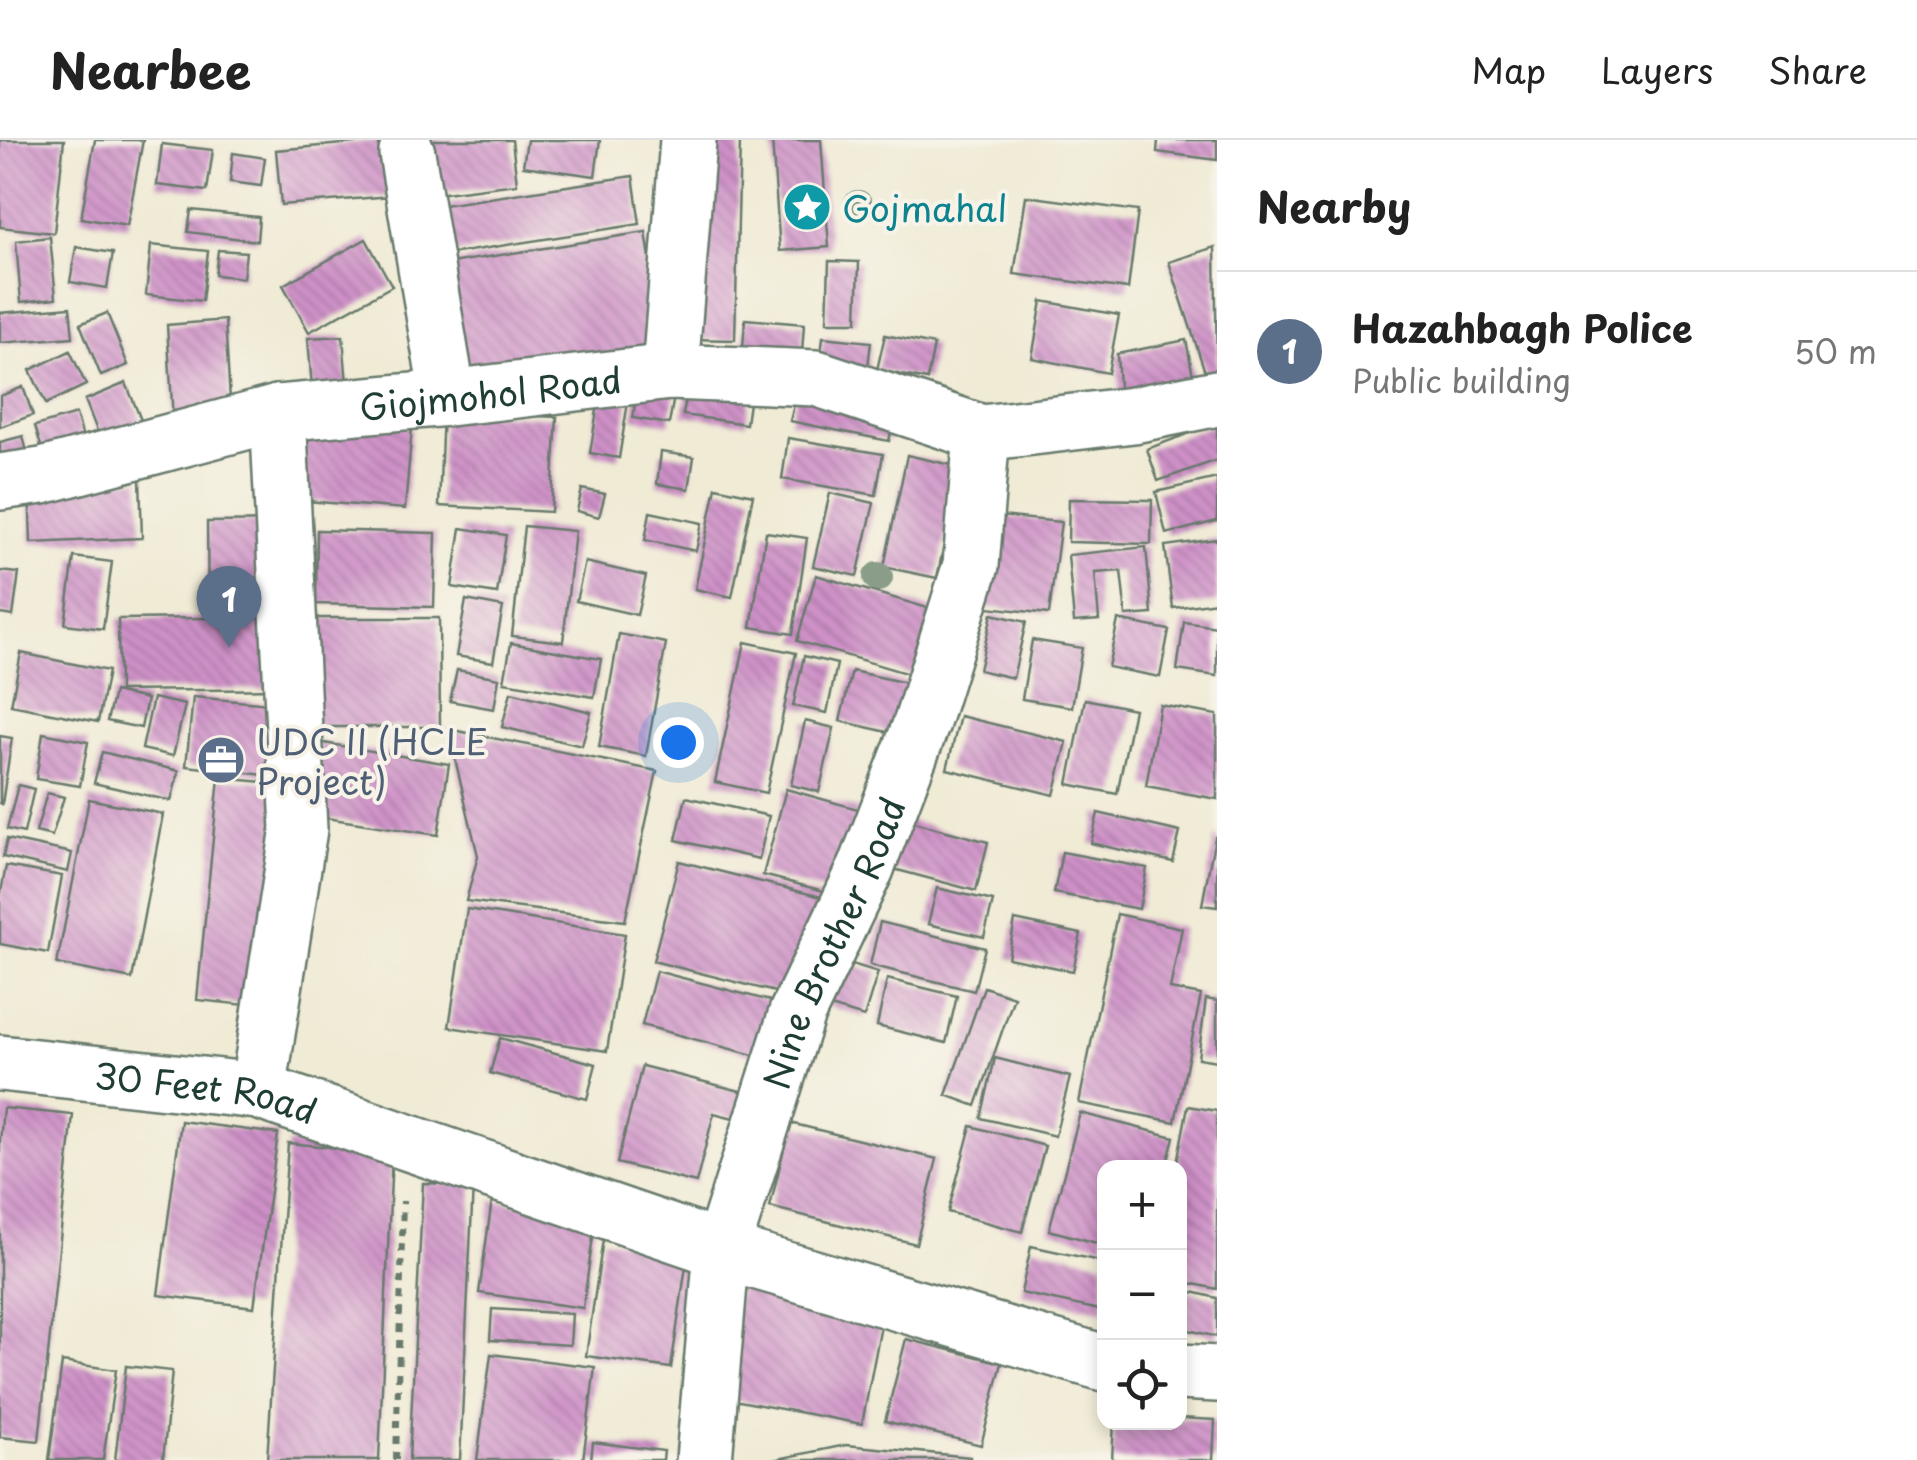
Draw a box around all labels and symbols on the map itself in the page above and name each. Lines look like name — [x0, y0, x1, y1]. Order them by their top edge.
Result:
place icon: Gojmahal — [781, 181, 833, 233]
place label: Gojmahal — [842, 181, 1007, 234]
street label: Giojmohol Road — [357, 351, 624, 432]
pin: 1 — [196, 566, 262, 648]
place label: UDC II (HCLE Project) — [256, 714, 488, 807]
your location — [653, 717, 704, 768]
office icon: UDC II (HCLE Project) — [195, 734, 247, 786]
street label: Nine Brother Road — [748, 789, 917, 1095]
street label: 30 Feet Road — [92, 1047, 324, 1136]

